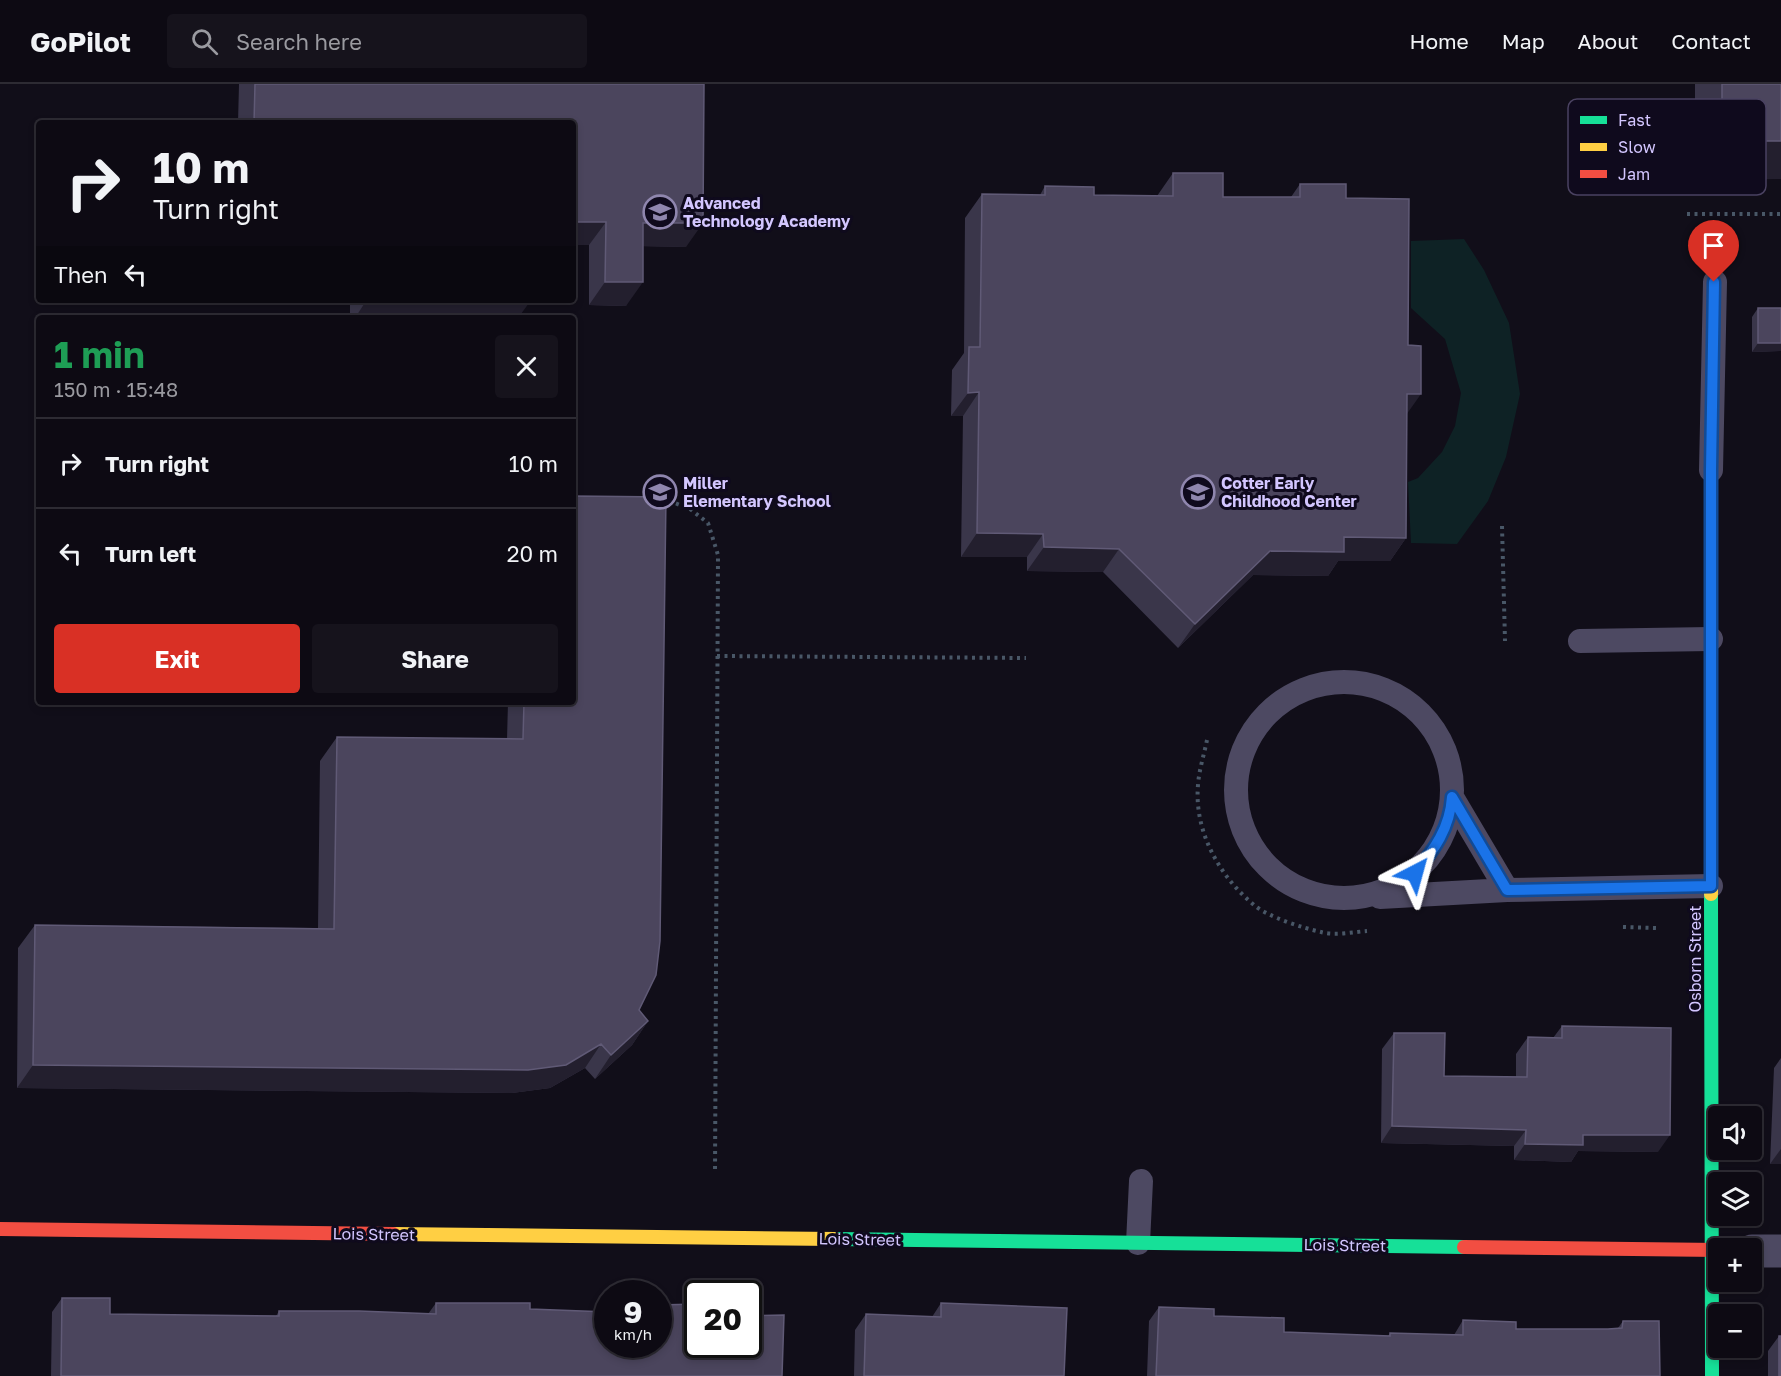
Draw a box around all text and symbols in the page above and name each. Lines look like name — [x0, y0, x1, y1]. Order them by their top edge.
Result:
search box — [167, 14, 587, 68]
text: GoPilot — [30, 25, 131, 58]
icon: search — [188, 25, 221, 58]
text: Search here — [236, 28, 362, 55]
text: Home — [1409, 28, 1469, 54]
text: Map — [1502, 28, 1545, 54]
text: About — [1578, 28, 1638, 54]
text: Contact — [1671, 28, 1751, 54]
legend — [1568, 99, 1766, 195]
text: Fast — [1618, 110, 1651, 130]
text: Slow — [1618, 137, 1656, 157]
text: 10 m — [153, 142, 249, 192]
icon: right — [54, 144, 132, 222]
text: Jam — [1618, 164, 1650, 184]
text: Turn right — [153, 193, 279, 225]
place label: Advanced Technology Academy — [683, 193, 851, 231]
school or university icon: Advanced Technology Academy — [642, 194, 678, 230]
pin — [1688, 220, 1739, 282]
icon: arrive — [1697, 229, 1730, 262]
icon: left — [119, 258, 152, 291]
text: Then — [54, 261, 107, 288]
text: 1 min — [54, 333, 145, 376]
button: close — [495, 335, 558, 398]
text: 150 m · 15:48 — [54, 377, 178, 401]
icon: right — [54, 447, 87, 480]
text: Turn right — [105, 450, 209, 477]
text: 10 m — [509, 450, 558, 477]
place label: Miller Elementary School — [683, 473, 832, 511]
place label: Cotter Early Childhood Center — [1221, 473, 1357, 511]
school or university icon: Miller Elementary School — [642, 474, 678, 510]
school or university icon: Cotter Early Childhood Center — [1180, 474, 1216, 510]
icon: left — [54, 537, 87, 570]
text: Turn left — [105, 540, 196, 567]
text: 20 m — [507, 540, 558, 567]
button: Exit — [54, 624, 300, 693]
button: Share — [312, 624, 558, 693]
position arrow — [1383, 841, 1447, 905]
street label: Osborn Street — [1685, 905, 1705, 1013]
map controls — [1708, 1106, 1762, 1358]
button: sound — [1708, 1106, 1762, 1160]
button: layers — [1708, 1172, 1762, 1226]
street label: Lois Street — [332, 1223, 416, 1245]
street label: Lois Street — [818, 1228, 902, 1250]
street label: Lois Street — [1303, 1234, 1387, 1256]
button: + — [1708, 1238, 1762, 1292]
speed limit sign: 20 — [684, 1280, 762, 1358]
text: 9 — [623, 1294, 643, 1330]
button: − — [1708, 1304, 1762, 1358]
text: km/h — [614, 1325, 652, 1343]

